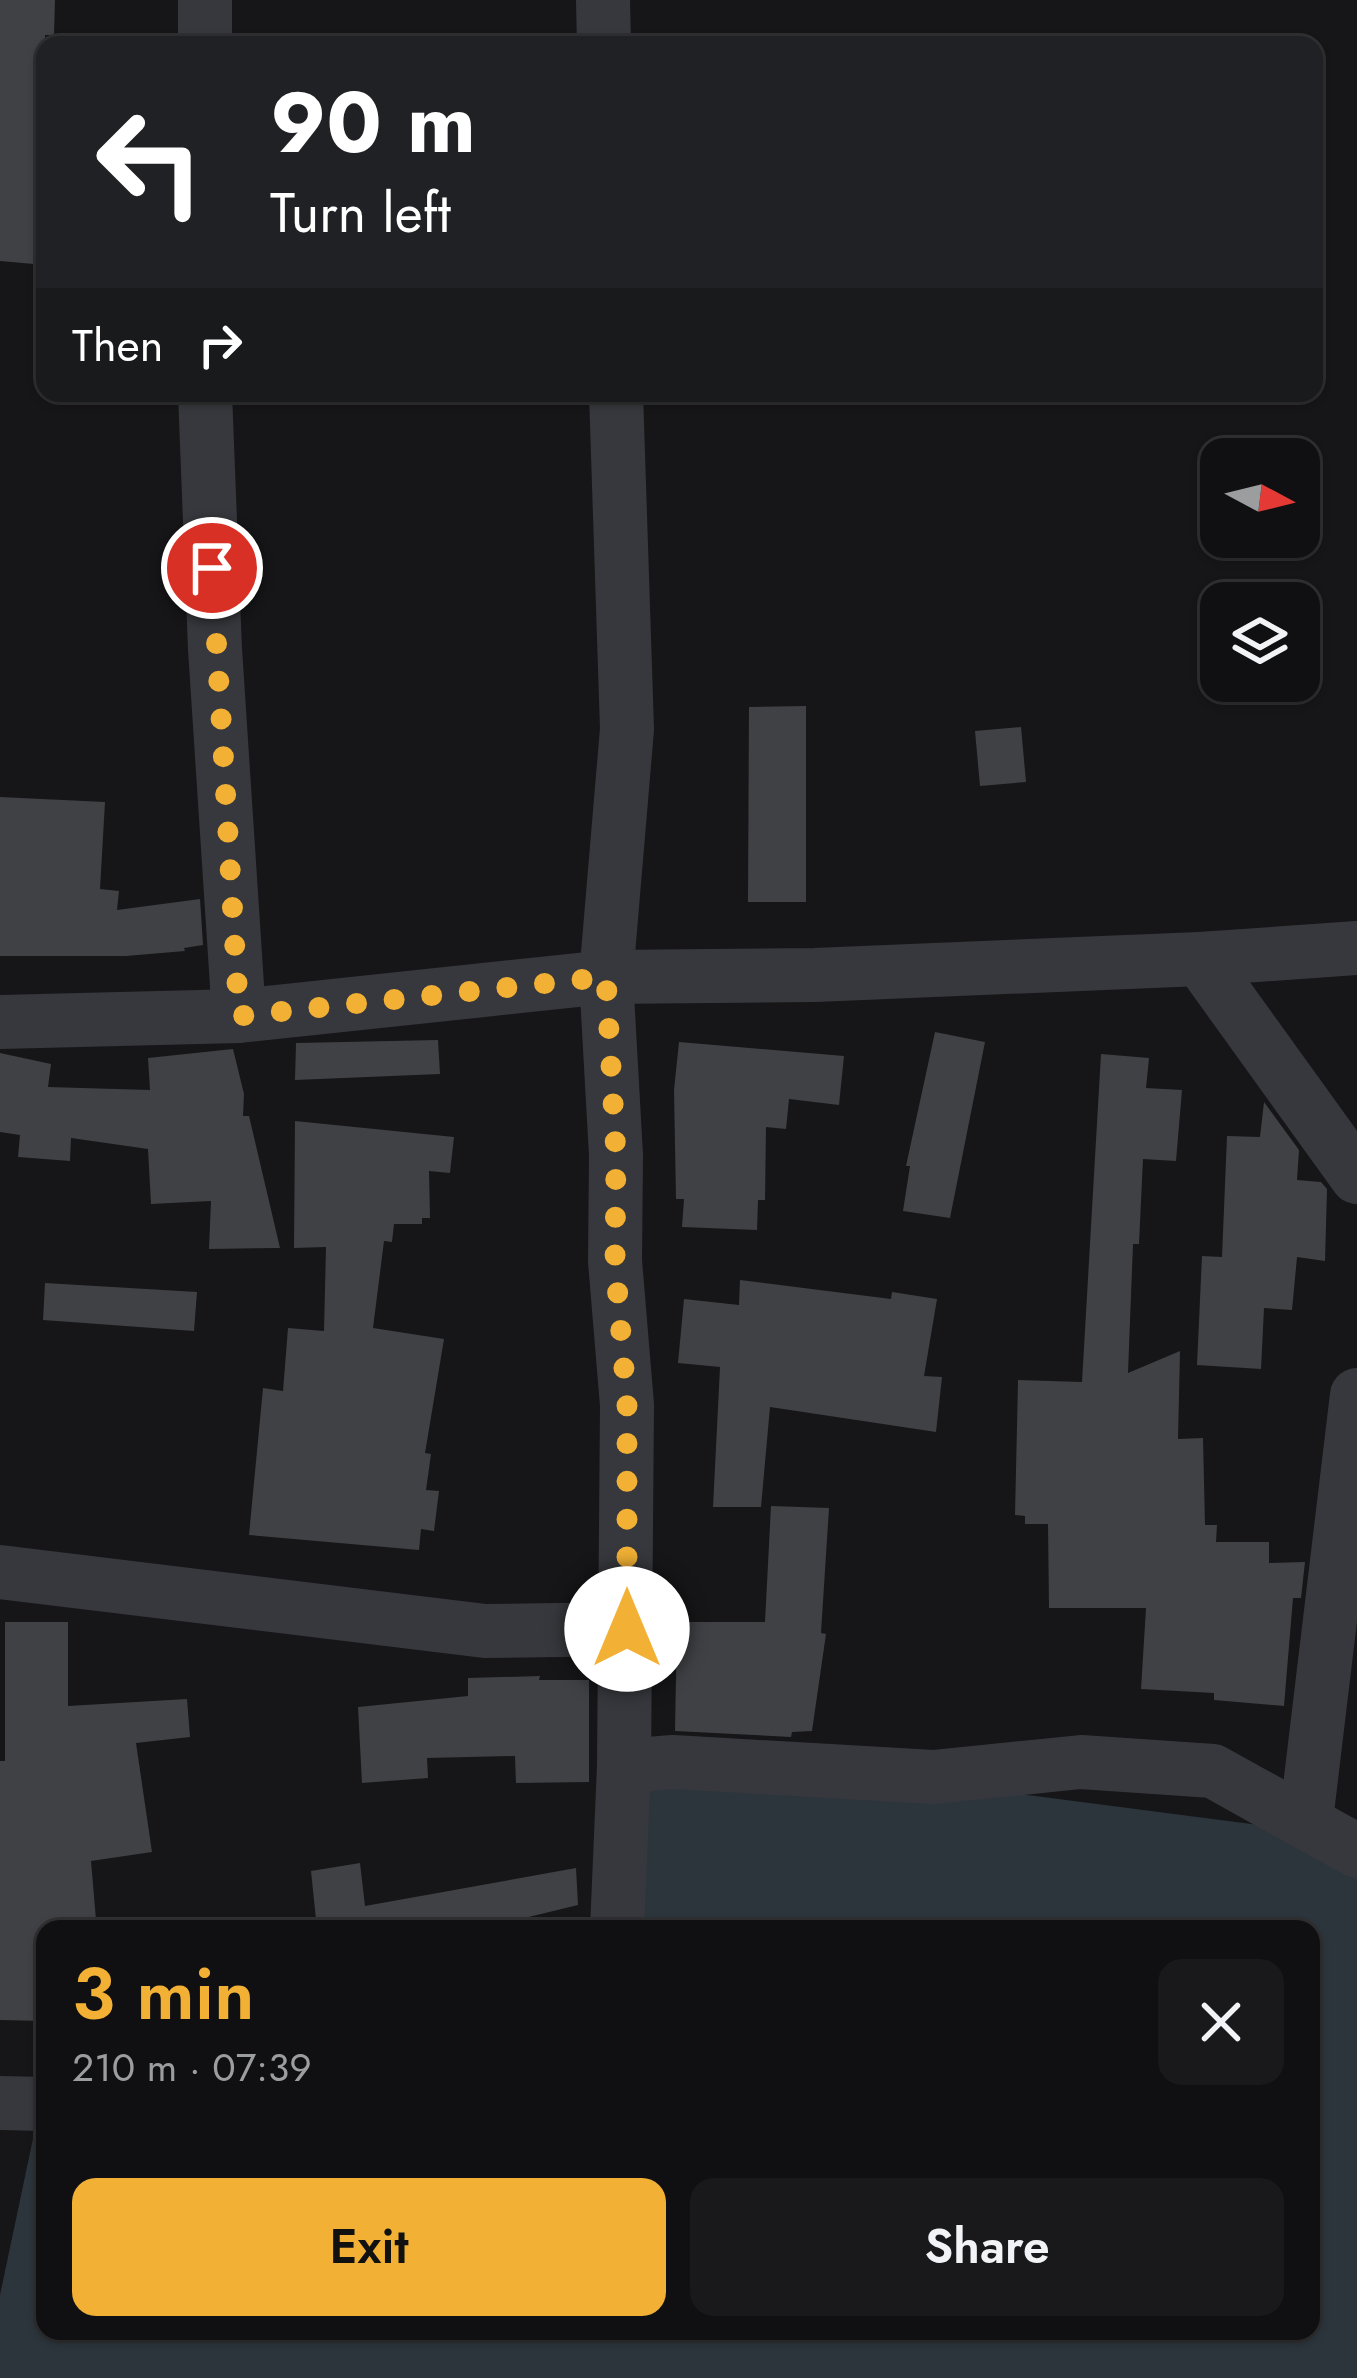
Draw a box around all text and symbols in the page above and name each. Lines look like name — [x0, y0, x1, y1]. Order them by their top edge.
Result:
text: 90 m — [270, 62, 476, 184]
icon: left — [72, 84, 228, 240]
text: Turn left — [270, 174, 451, 252]
icon: right — [187, 312, 253, 378]
text: Then — [72, 313, 163, 378]
north arrow — [1200, 438, 1320, 558]
map controls — [1200, 438, 1320, 702]
pin — [161, 517, 263, 619]
icon: arrive — [179, 535, 245, 601]
button: layers — [1200, 582, 1320, 702]
position arrow — [564, 1566, 690, 1692]
text: 3 min — [72, 1942, 255, 2046]
button: close — [1158, 1959, 1284, 2085]
text: 210 m · 07:39 — [72, 2039, 312, 2096]
button: Exit — [72, 2178, 666, 2316]
button: Share — [690, 2178, 1284, 2316]

